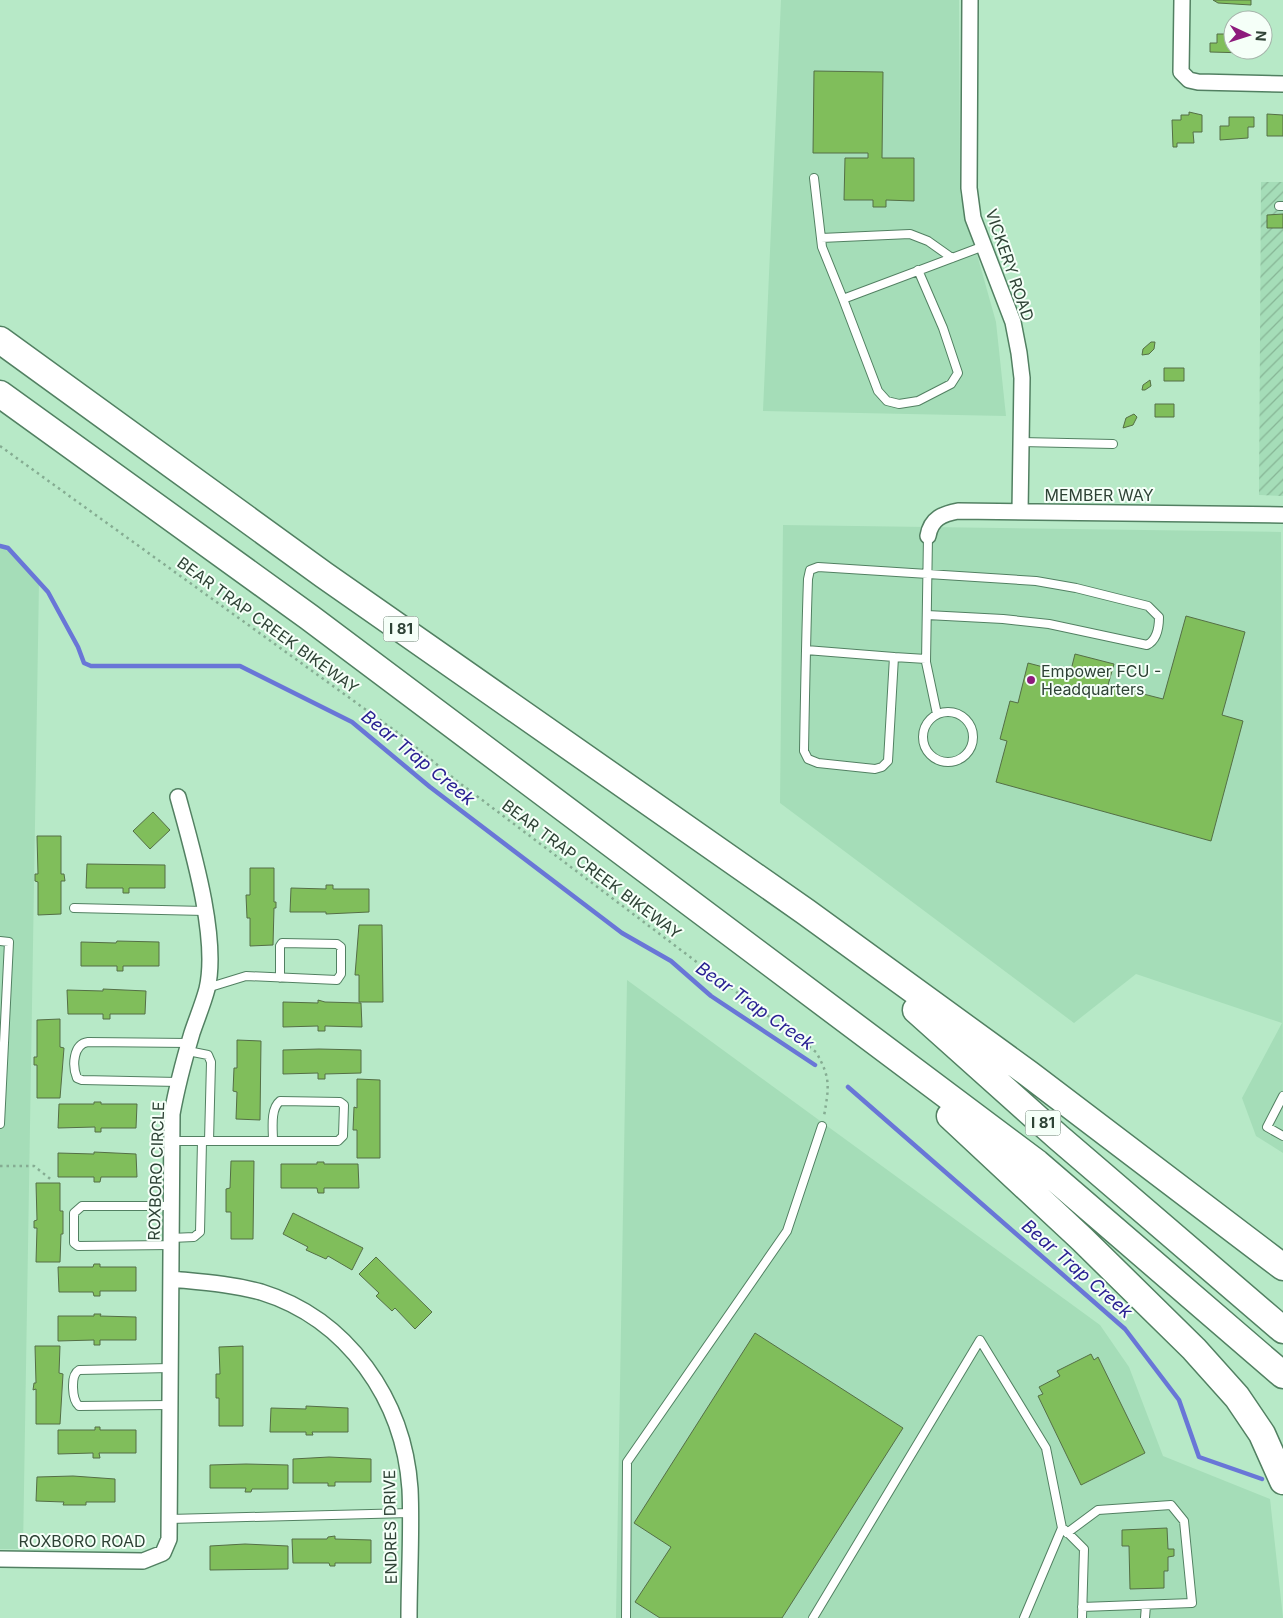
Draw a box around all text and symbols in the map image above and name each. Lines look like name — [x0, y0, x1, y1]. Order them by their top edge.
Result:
north arrow — [1223, 10, 1273, 60]
text: N — [1253, 30, 1270, 42]
street label: VICKERY ROAD — [981, 206, 1039, 324]
street label: MEMBER WAY — [1045, 485, 1154, 505]
street label: BEAR TRAP CREEK BIKEWAY — [173, 552, 363, 698]
road number: I 81 — [384, 616, 418, 642]
place label: Empower FCU - Headquarters — [1041, 661, 1161, 699]
marker: Empower FCU - Headquarters — [1025, 674, 1037, 686]
water label: Bear Trap Creek — [357, 706, 480, 810]
street label: BEAR TRAP CREEK BIKEWAY — [498, 795, 686, 943]
water label: Bear Trap Creek — [692, 957, 819, 1055]
street label: ROXBORO CIRCLE — [144, 1101, 168, 1241]
road number: I 81 — [1026, 1110, 1060, 1136]
water label: Bear Trap Creek — [1018, 1215, 1138, 1323]
street label: ENDRES DRIVE — [379, 1469, 401, 1585]
street label: ROXBORO ROAD — [18, 1531, 146, 1551]

